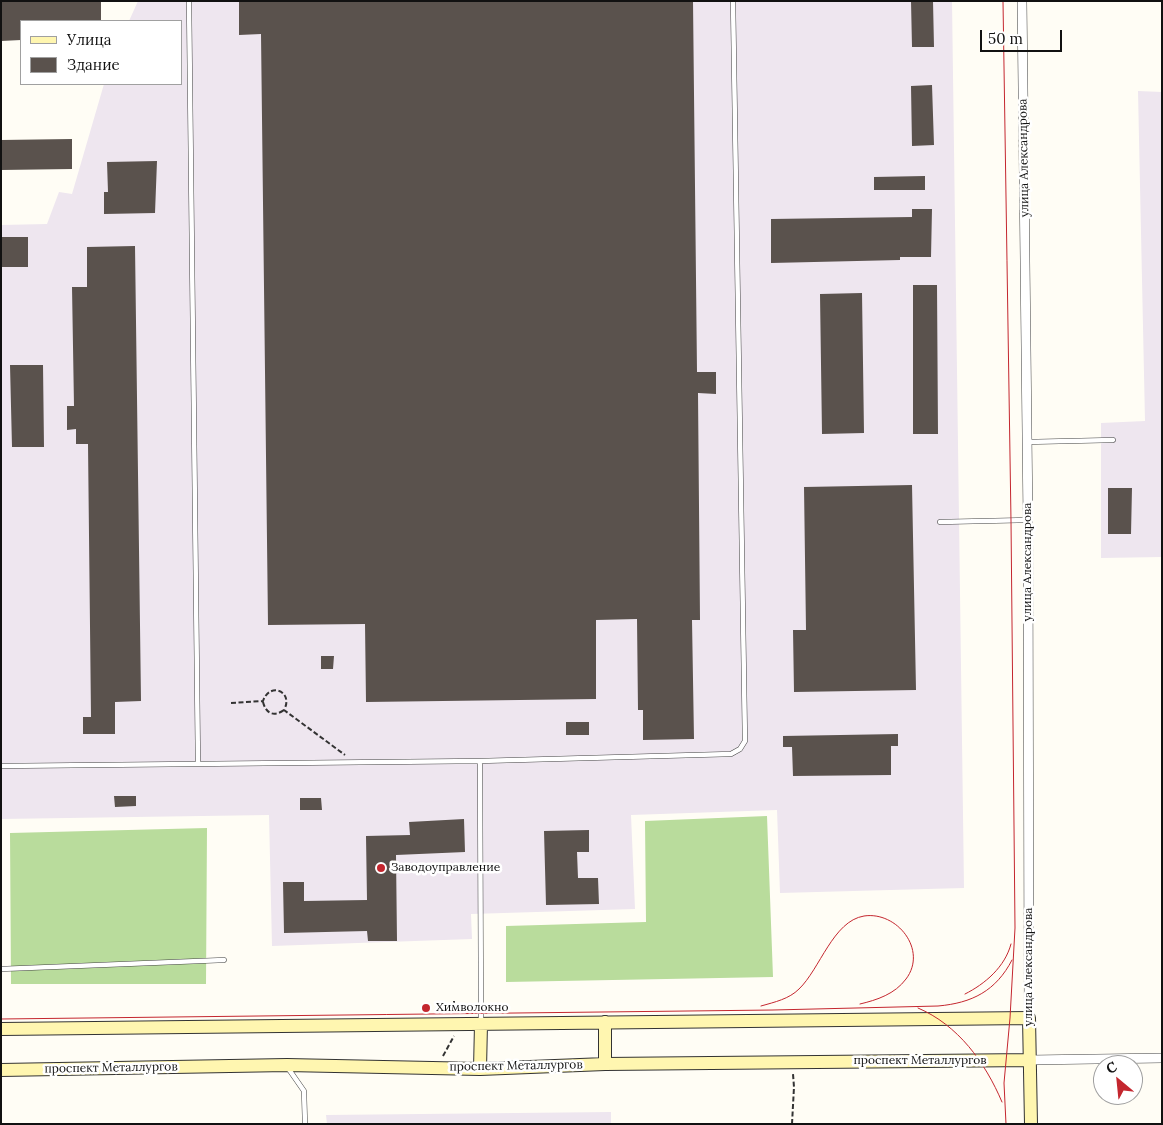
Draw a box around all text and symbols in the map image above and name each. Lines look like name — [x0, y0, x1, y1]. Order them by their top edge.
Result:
legend — [20, 20, 182, 85]
scale bar — [983, 20, 1066, 52]
text: 50 m — [988, 29, 1023, 48]
text: Улица — [67, 30, 111, 49]
text: Здание — [67, 55, 120, 74]
street label: улица Александрова — [1016, 98, 1032, 218]
street label: улица Александрова — [1021, 503, 1035, 621]
place label: Заводоуправление — [391, 861, 500, 875]
marker: Заводоуправление — [375, 862, 387, 874]
street label: улица Александрова — [1022, 908, 1036, 1026]
place label: Химволокно — [436, 1001, 508, 1015]
marker: Химволокно — [420, 1002, 432, 1014]
street label: проспект Металлургов — [853, 1054, 987, 1068]
north arrow — [1093, 1055, 1143, 1105]
text: С — [1103, 1057, 1120, 1078]
street label: проспект Металлургов — [449, 1058, 583, 1074]
street label: проспект Металлургов — [44, 1060, 178, 1076]

